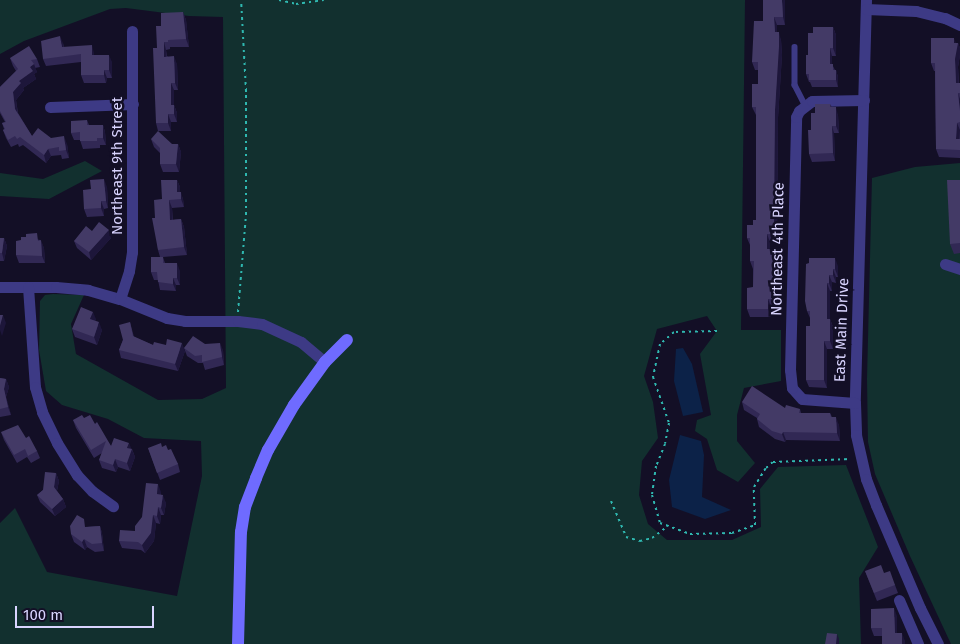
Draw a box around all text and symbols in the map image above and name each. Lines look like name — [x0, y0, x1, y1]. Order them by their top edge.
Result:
street label: Northeast 9th Street — [109, 97, 127, 235]
street label: Northeast 4th Place — [768, 182, 788, 316]
street label: East Main Drive — [831, 278, 853, 382]
scale bar — [18, 596, 156, 628]
text: 100 m — [23, 606, 63, 624]

